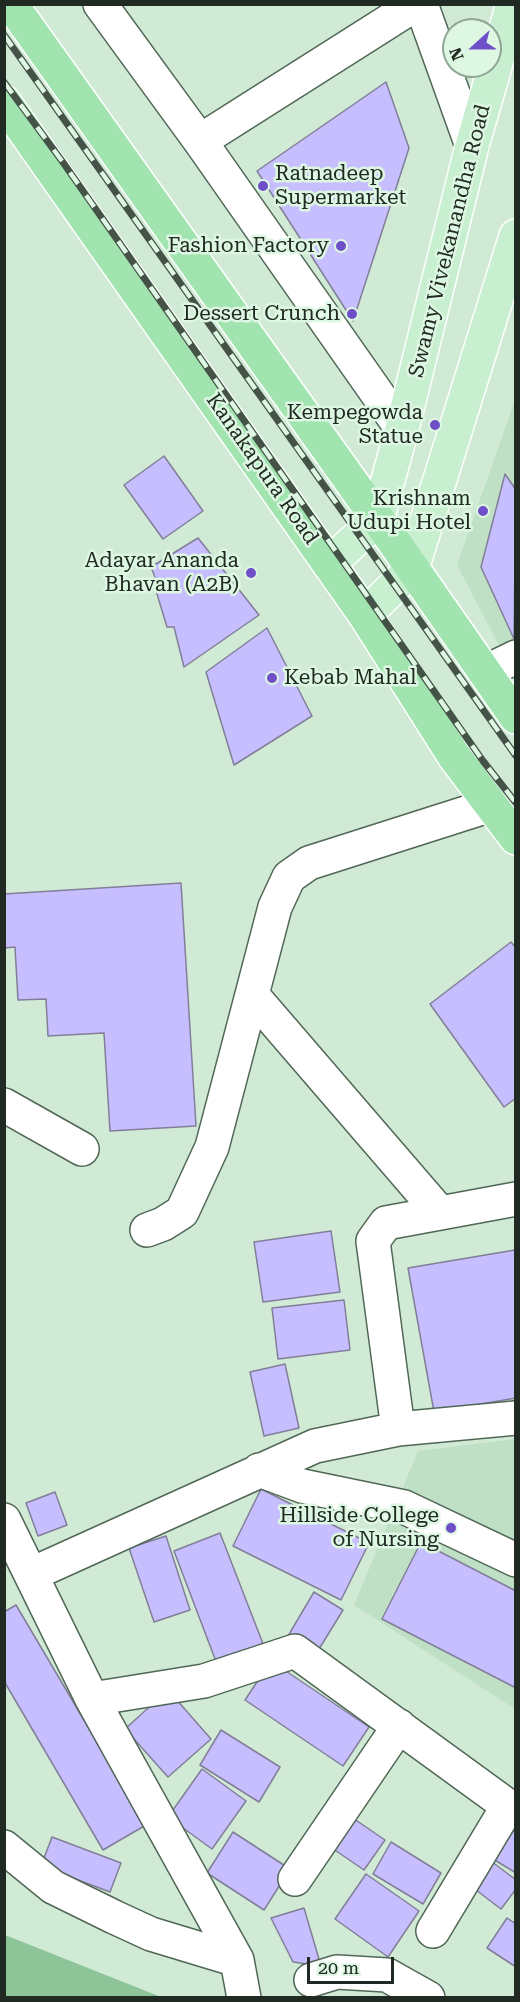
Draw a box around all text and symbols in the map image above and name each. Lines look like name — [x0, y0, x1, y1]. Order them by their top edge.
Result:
north arrow — [442, 18, 502, 78]
text: N — [446, 45, 468, 63]
street label: Swamy Vivekanandha Road — [404, 102, 496, 380]
place label: Ratnadeep Supermarket — [275, 161, 406, 211]
marker: Ratnadeep Supermarket — [256, 179, 270, 193]
place label: Fashion Factory — [168, 233, 329, 259]
marker: Fashion Factory — [334, 239, 348, 253]
place label: Dessert Crunch — [183, 301, 340, 327]
marker: Dessert Crunch — [345, 307, 359, 321]
street label: Kanakapura Road — [200, 389, 324, 549]
place label: Kempegowda Statue — [287, 400, 423, 450]
marker: Kempegowda Statue — [428, 418, 442, 432]
place label: Krishnam Udupi Hotel — [347, 486, 471, 536]
marker: Krishnam Udupi Hotel — [476, 504, 490, 518]
place label: Adayar Ananda Bhavan (A2B) — [85, 548, 239, 598]
marker: Adayar Ananda Bhavan (A2B) — [244, 566, 258, 580]
place label: Kebab Mahal — [284, 665, 416, 691]
marker: Kebab Mahal — [265, 671, 279, 685]
place label: Hillside College of Nursing — [279, 1503, 439, 1553]
marker: Hillside College of Nursing — [444, 1521, 458, 1535]
scale bar — [310, 1945, 397, 1983]
text: 20 m — [318, 1957, 359, 1978]

